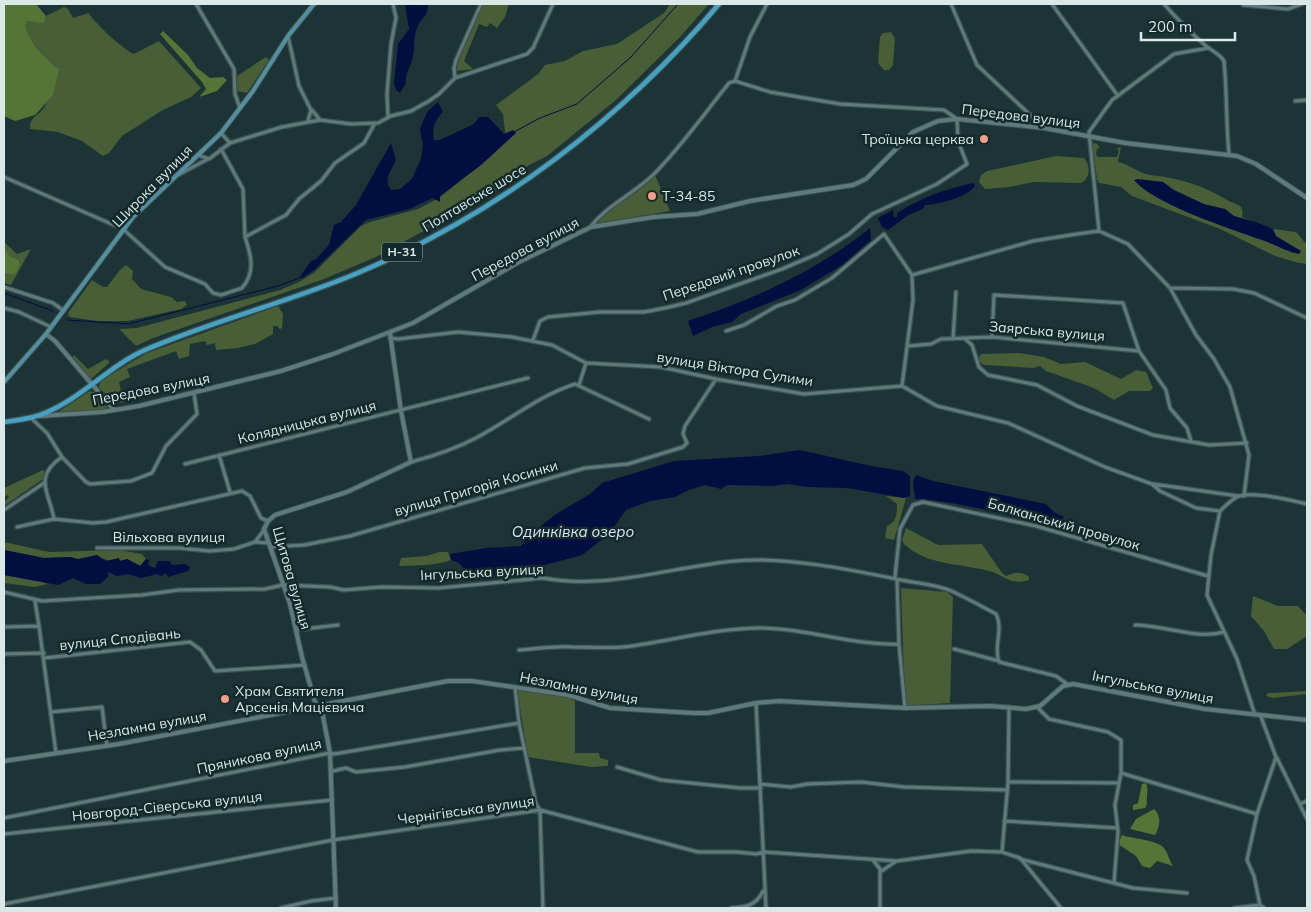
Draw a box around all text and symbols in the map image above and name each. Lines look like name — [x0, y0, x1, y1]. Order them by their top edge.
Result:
scale bar — [1141, 10, 1235, 42]
text: 200 m — [1148, 17, 1192, 36]
street label: Передова вулиця — [961, 100, 1081, 132]
place label: Троїцька церква — [862, 130, 974, 148]
marker: Троїцька церква — [978, 133, 990, 145]
street label: Широка вулиця — [108, 141, 196, 231]
street label: Полтавське шосе — [419, 160, 529, 236]
place label: Т-34-85 — [662, 187, 715, 205]
marker: Т-34-85 — [646, 190, 658, 202]
street label: Передова вулиця — [468, 213, 582, 285]
street label: Передовий провулок — [660, 241, 802, 305]
road number: Н-31 — [382, 242, 422, 262]
street label: Заярська вулиця — [988, 317, 1106, 345]
street label: вулиця Віктора Сулими — [656, 348, 814, 390]
street label: Передова вулиця — [91, 369, 211, 409]
street label: Колядницька вулиця — [236, 396, 378, 448]
street label: вулиця Григорія Косинки — [392, 456, 560, 520]
street label: Балканський провулок — [986, 494, 1142, 554]
water label: Одинківка озеро — [512, 522, 634, 541]
street label: Щитова вулиця — [269, 524, 315, 632]
street label: Вільхова вулиця — [113, 528, 225, 546]
street label: Інгульська вулиця — [420, 560, 544, 584]
street label: вулиця Сподівань — [58, 624, 182, 654]
street label: Інгульська вулиця — [1091, 666, 1215, 708]
street label: Незламна вулиця — [518, 668, 640, 708]
place label: Храм Святителя Арсенія Мацієвича — [235, 682, 364, 716]
marker: Храм Святителя Арсенія Мацієвича — [219, 693, 231, 705]
street label: Незламна вулиця — [86, 707, 208, 745]
street label: Пряникова вулиця — [195, 734, 323, 778]
street label: Новгород-Сіверська вулиця — [71, 787, 263, 825]
street label: Чернігівська вулиця — [397, 792, 535, 828]

